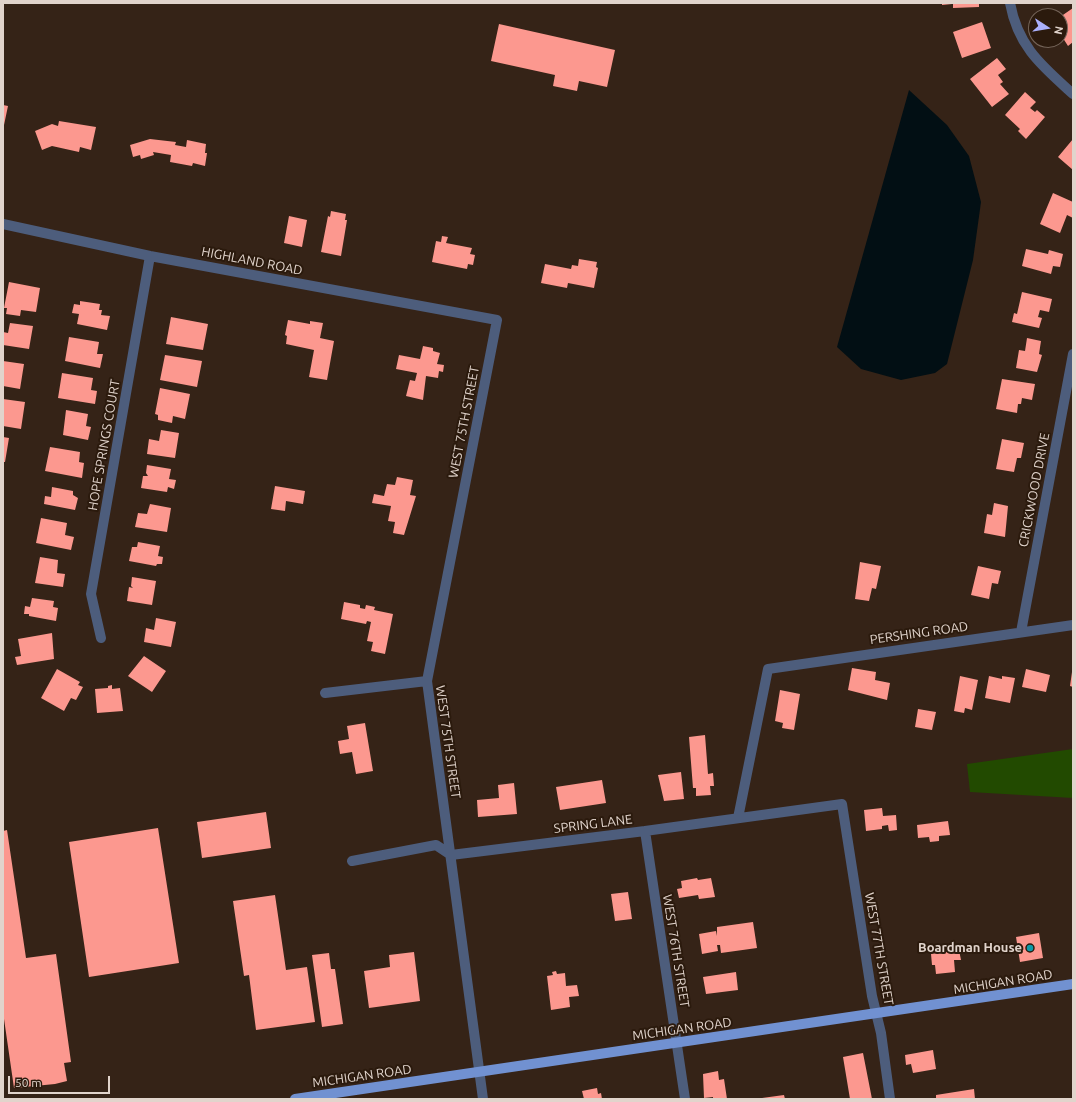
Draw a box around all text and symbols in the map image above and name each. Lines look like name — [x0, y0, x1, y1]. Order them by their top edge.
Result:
north arrow — [1028, 8, 1068, 48]
text: N — [1052, 25, 1065, 36]
street label: HIGHLAND ROAD — [200, 244, 304, 278]
street label: WEST 75TH STREET — [445, 364, 483, 480]
street label: HOPE SPRINGS COURT — [85, 378, 123, 512]
street label: CRICKWOOD DRIVE — [1015, 432, 1053, 548]
street label: PERSHING ROAD — [869, 618, 969, 648]
street label: WEST 75TH STREET — [432, 684, 464, 800]
street label: SPRING LANE — [553, 811, 633, 837]
street label: WEST 77TH STREET — [861, 891, 897, 1007]
street label: WEST 76TH STREET — [659, 893, 693, 1009]
place label: Boardman House — [918, 940, 1022, 956]
marker: Boardman House — [1025, 943, 1035, 953]
street label: MICHIGAN ROAD — [952, 966, 1054, 998]
street label: MICHIGAN ROAD — [631, 1014, 733, 1044]
street label: MICHIGAN ROAD — [311, 1061, 413, 1091]
scale bar — [10, 1068, 112, 1094]
text: 50 m — [15, 1076, 42, 1089]

